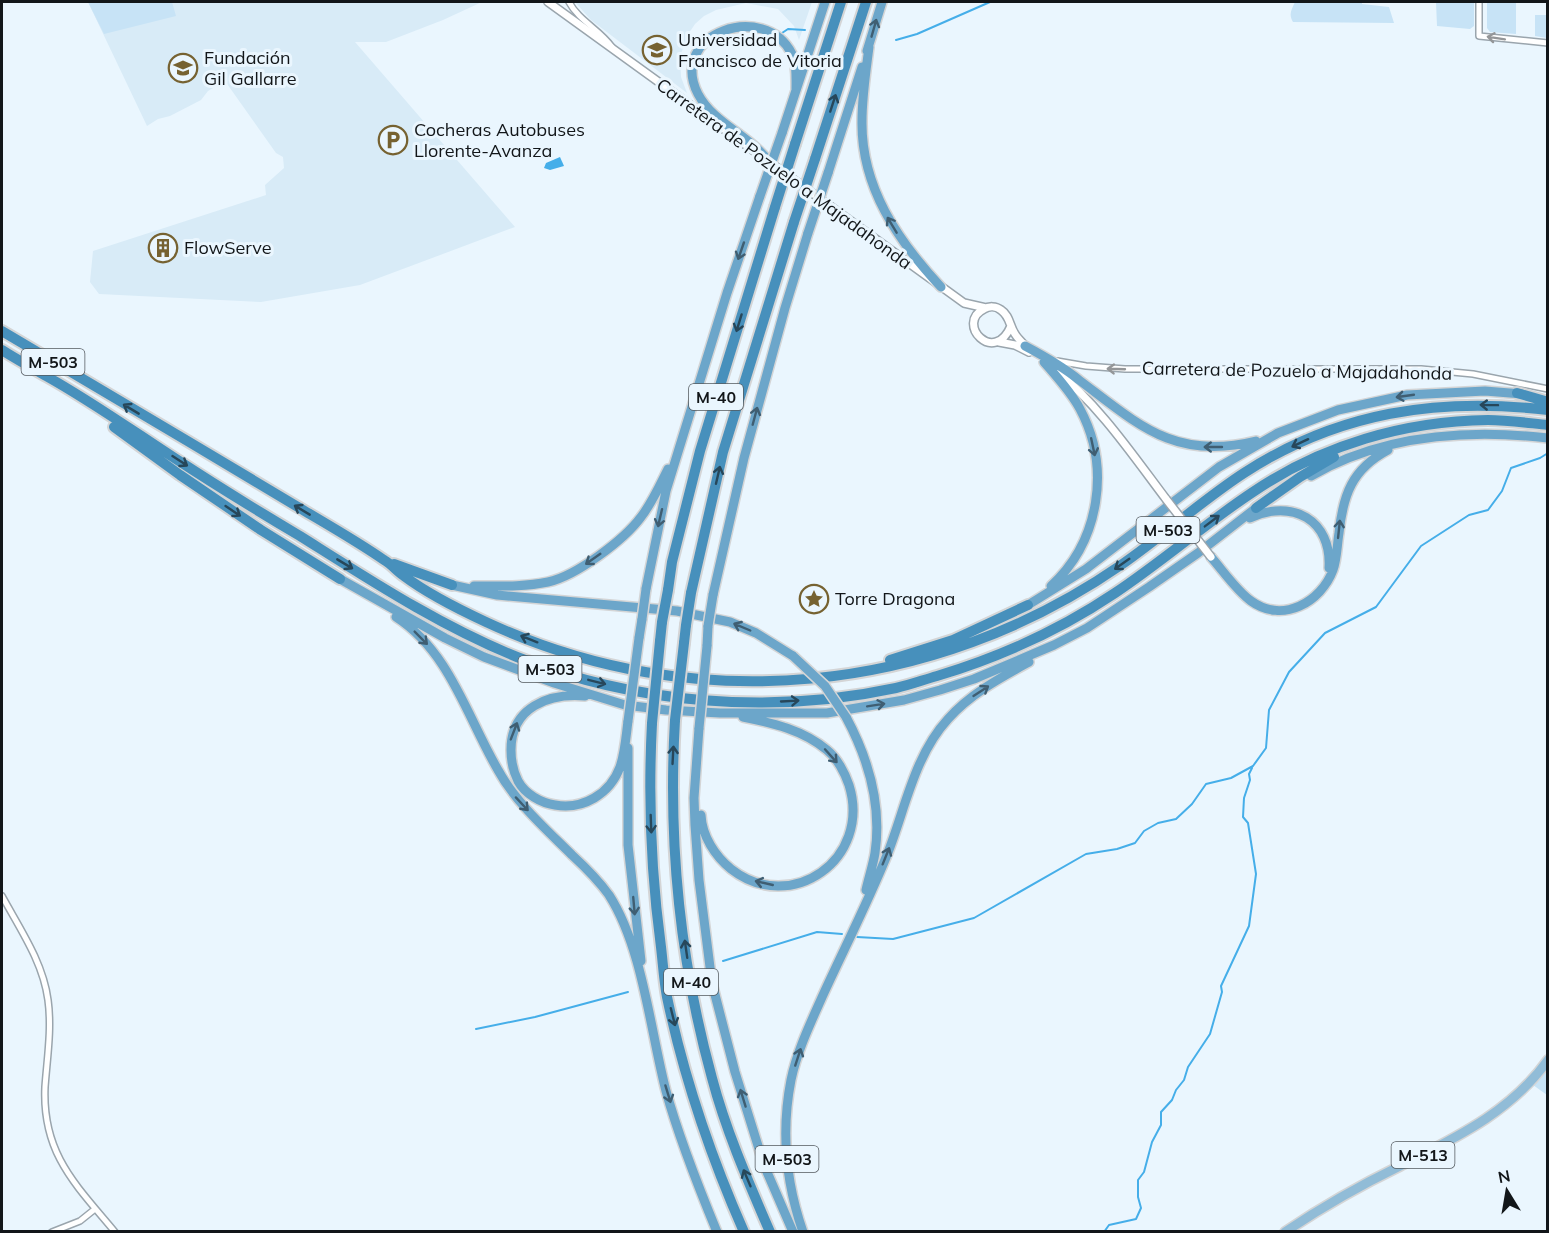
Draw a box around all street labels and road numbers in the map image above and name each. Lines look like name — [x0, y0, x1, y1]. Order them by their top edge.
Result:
street label: Carretera de Pozuelo a Majadahonda — [652, 73, 917, 274]
road number: M-503 — [22, 349, 84, 375]
street label: Carretera de Pozuelo a Majadahonda — [1142, 356, 1452, 385]
road number: M-40 — [689, 384, 743, 410]
road number: M-503 — [1136, 517, 1200, 543]
road number: M-503 — [518, 656, 582, 682]
road number: M-40 — [664, 969, 718, 995]
road number: M-513 — [1392, 1142, 1454, 1168]
road number: M-503 — [756, 1146, 818, 1172]

